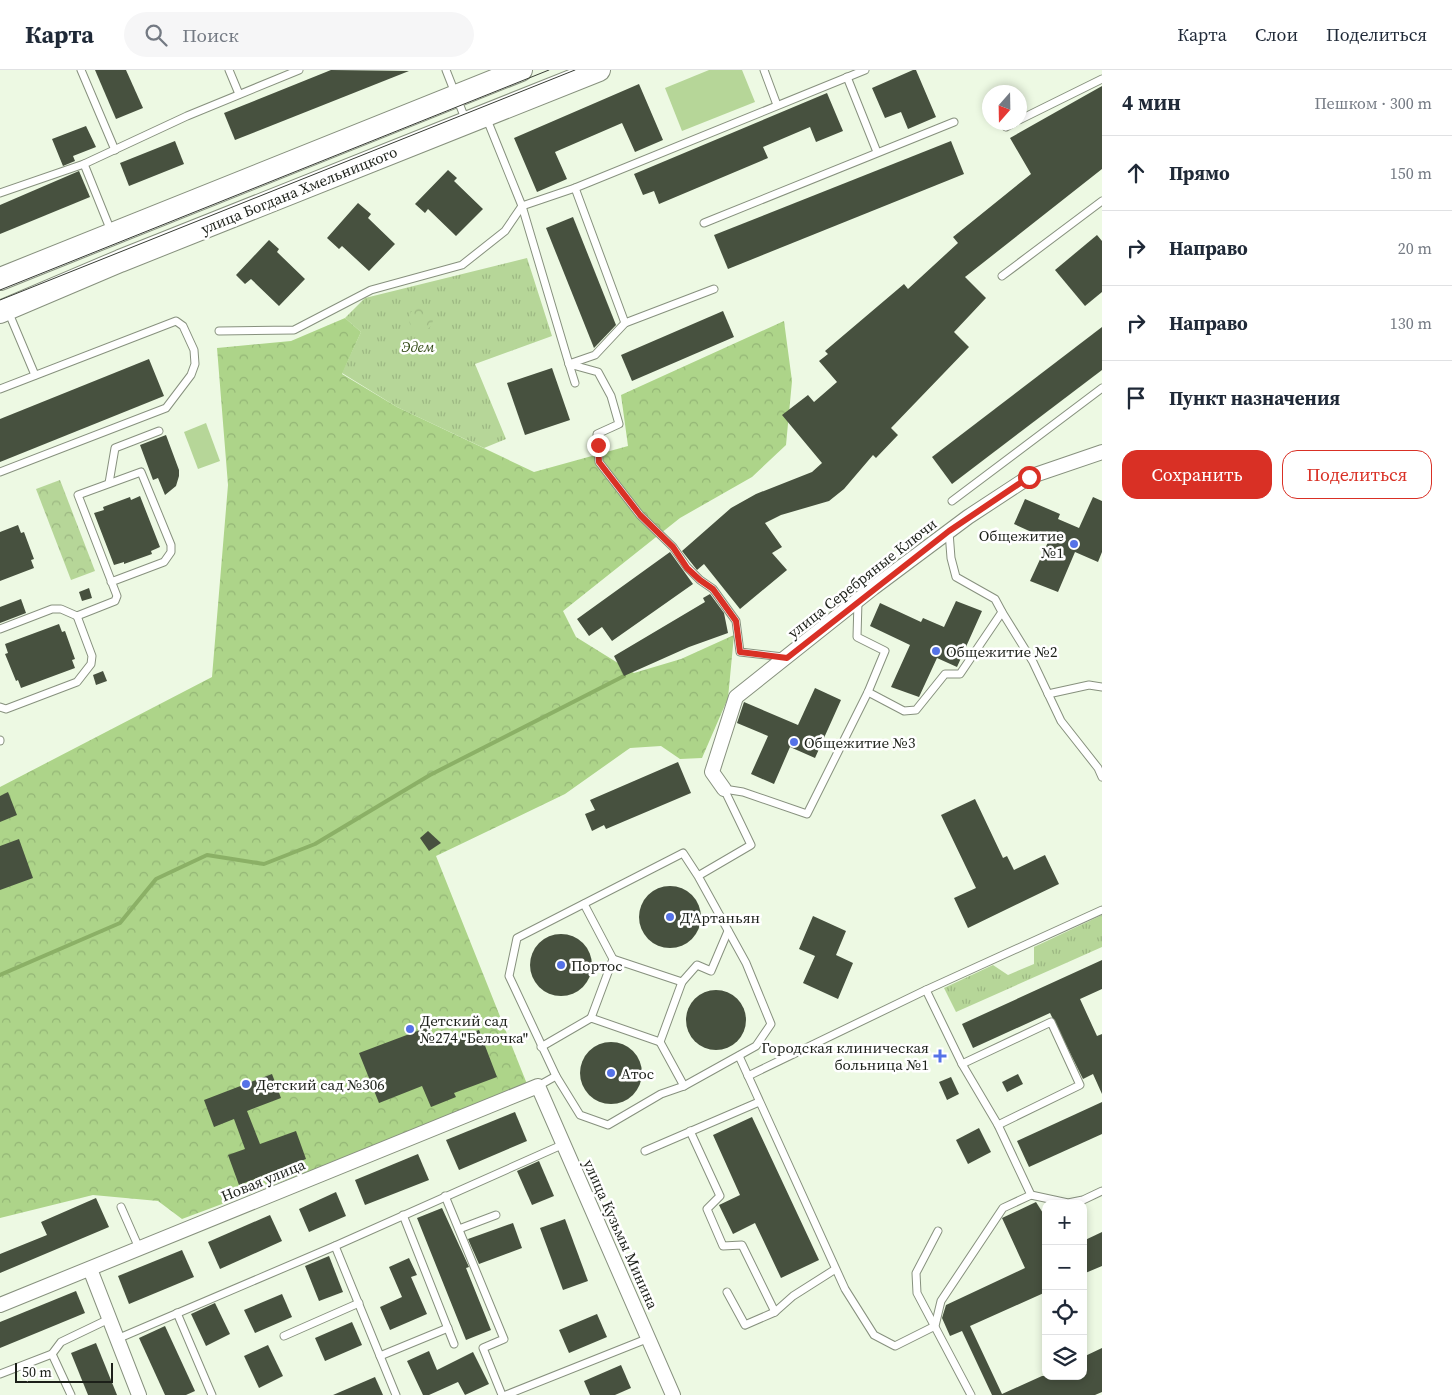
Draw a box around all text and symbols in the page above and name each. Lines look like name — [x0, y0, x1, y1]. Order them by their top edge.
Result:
search box — [124, 12, 474, 57]
text: Карта — [25, 18, 94, 51]
icon: search — [142, 21, 170, 49]
text: Поиск — [182, 22, 239, 48]
text: Карта — [1177, 22, 1227, 47]
text: Слои — [1255, 22, 1298, 47]
text: Поделиться — [1326, 22, 1427, 47]
north arrow — [982, 85, 1027, 130]
text: 4 мин — [1122, 88, 1181, 117]
text: Пешком · 300 m — [1314, 92, 1432, 114]
street label: улица Богдана Хмельницкого — [198, 141, 400, 239]
icon: ahead — [1122, 159, 1150, 187]
text: Прямо — [1169, 160, 1230, 186]
text: 150 m — [1390, 162, 1432, 184]
icon: right — [1122, 234, 1150, 262]
text: Направо — [1169, 235, 1248, 261]
text: 20 m — [1398, 237, 1432, 259]
icon: right — [1122, 309, 1150, 337]
text: Направо — [1169, 310, 1248, 336]
text: 130 m — [1390, 312, 1432, 334]
park label: Эдем — [401, 336, 435, 357]
icon: arrive — [1122, 384, 1150, 412]
text: Пункт назначения — [1169, 385, 1340, 411]
route end — [587, 434, 610, 457]
button: Сохранить — [1122, 450, 1272, 499]
button: Поделиться — [1282, 450, 1432, 499]
route start — [1018, 466, 1041, 489]
street label: улица Серебряные Ключи — [783, 513, 941, 643]
place label: Общежитие №1 — [979, 525, 1064, 563]
marker: Общежитие №1 — [1068, 538, 1080, 550]
place label: Общежитие №2 — [946, 641, 1057, 662]
marker: Общежитие №2 — [930, 645, 942, 657]
place label: Общежитие №3 — [804, 732, 915, 753]
marker: Общежитие №3 — [788, 736, 800, 748]
place label: Д'Артаньян — [680, 907, 760, 928]
marker: Д'Артаньян — [664, 911, 676, 923]
place label: Портос — [571, 955, 623, 976]
marker: Портос — [555, 959, 567, 971]
place label: Детский сад №274 "Белочка" — [419, 1010, 528, 1048]
marker: Детский сад №274 "Белочка" — [404, 1023, 416, 1035]
place label: Городская клиническая больница №1 — [761, 1037, 929, 1075]
marker: Городская клиническая больница №1 — [933, 1049, 947, 1063]
place label: Атос — [621, 1063, 654, 1084]
marker: Атос — [605, 1067, 617, 1079]
place label: Детский сад №306 — [256, 1074, 385, 1095]
marker: Детский сад №306 — [240, 1078, 252, 1090]
street label: Новая улица — [218, 1153, 308, 1206]
street label: улица Кузьмы Минина — [578, 1156, 664, 1313]
map controls — [1042, 1200, 1087, 1380]
button: + — [1042, 1200, 1087, 1245]
button: − — [1042, 1245, 1087, 1290]
button: locate — [1042, 1290, 1087, 1335]
button: layers — [1042, 1335, 1087, 1380]
scale bar — [15, 1360, 112, 1383]
text: 50 m — [22, 1362, 52, 1382]

